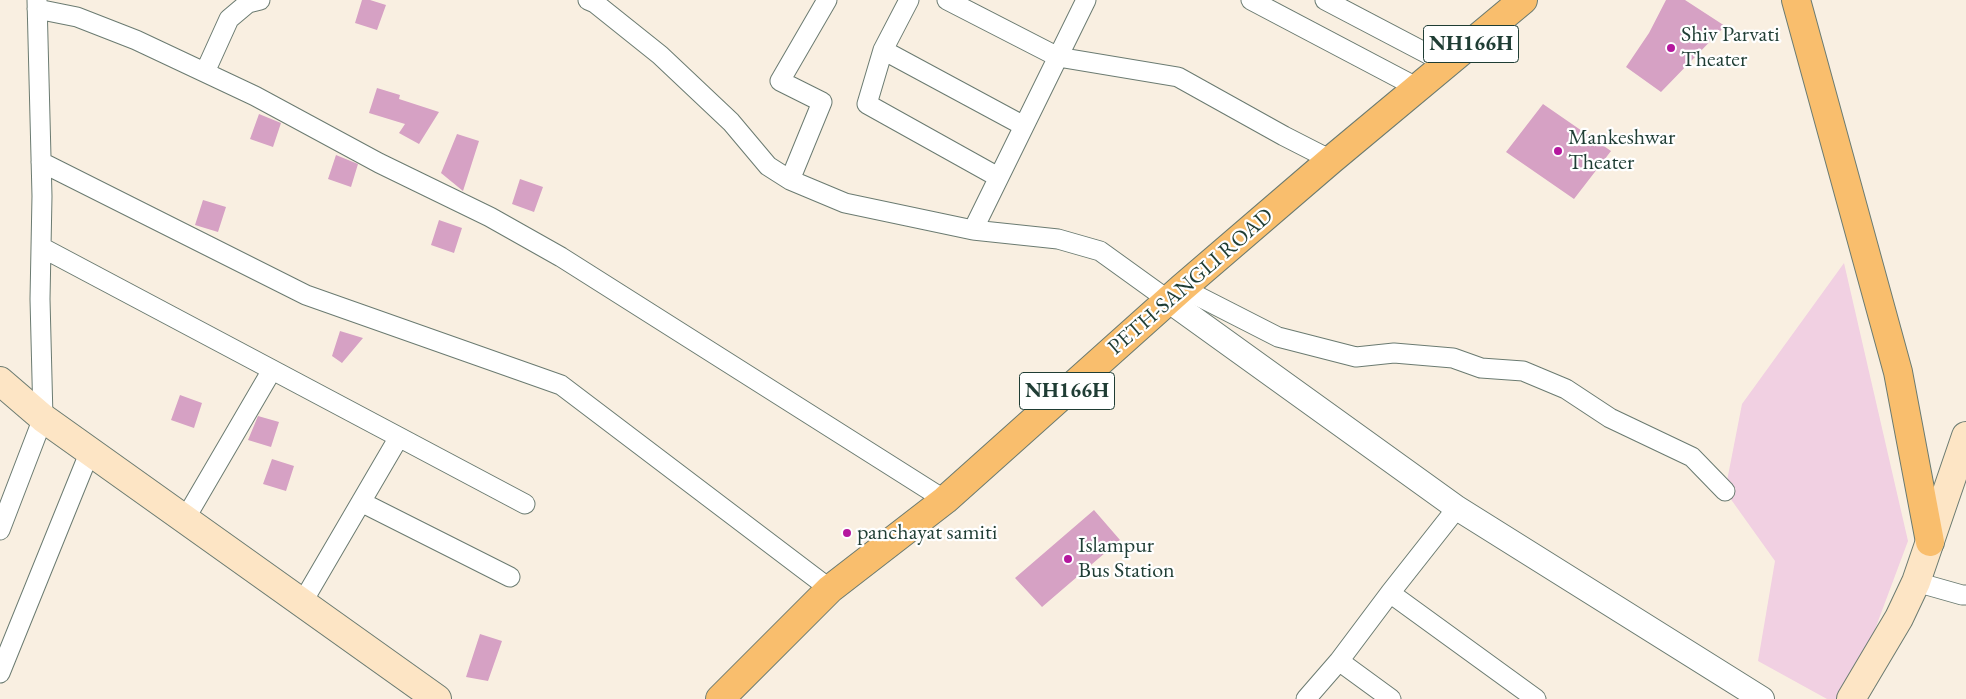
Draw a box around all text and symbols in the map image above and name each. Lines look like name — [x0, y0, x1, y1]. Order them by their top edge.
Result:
place label: Shiv Parvati Theater — [1681, 22, 1780, 74]
road number: NH166H — [1424, 26, 1518, 62]
marker: Shiv Parvati Theater — [1665, 42, 1677, 54]
place label: Mankeshwar Theater — [1568, 125, 1675, 176]
marker: Mankeshwar Theater — [1552, 145, 1564, 157]
street label: PETH-SANGLI ROAD — [1103, 203, 1279, 361]
road number: NH166H — [1020, 372, 1114, 410]
place label: panchayat samiti — [857, 520, 997, 546]
marker: panchayat samiti — [841, 527, 853, 539]
place label: Islampur Bus Station — [1078, 533, 1175, 584]
marker: Islampur Bus Station — [1062, 553, 1074, 565]

